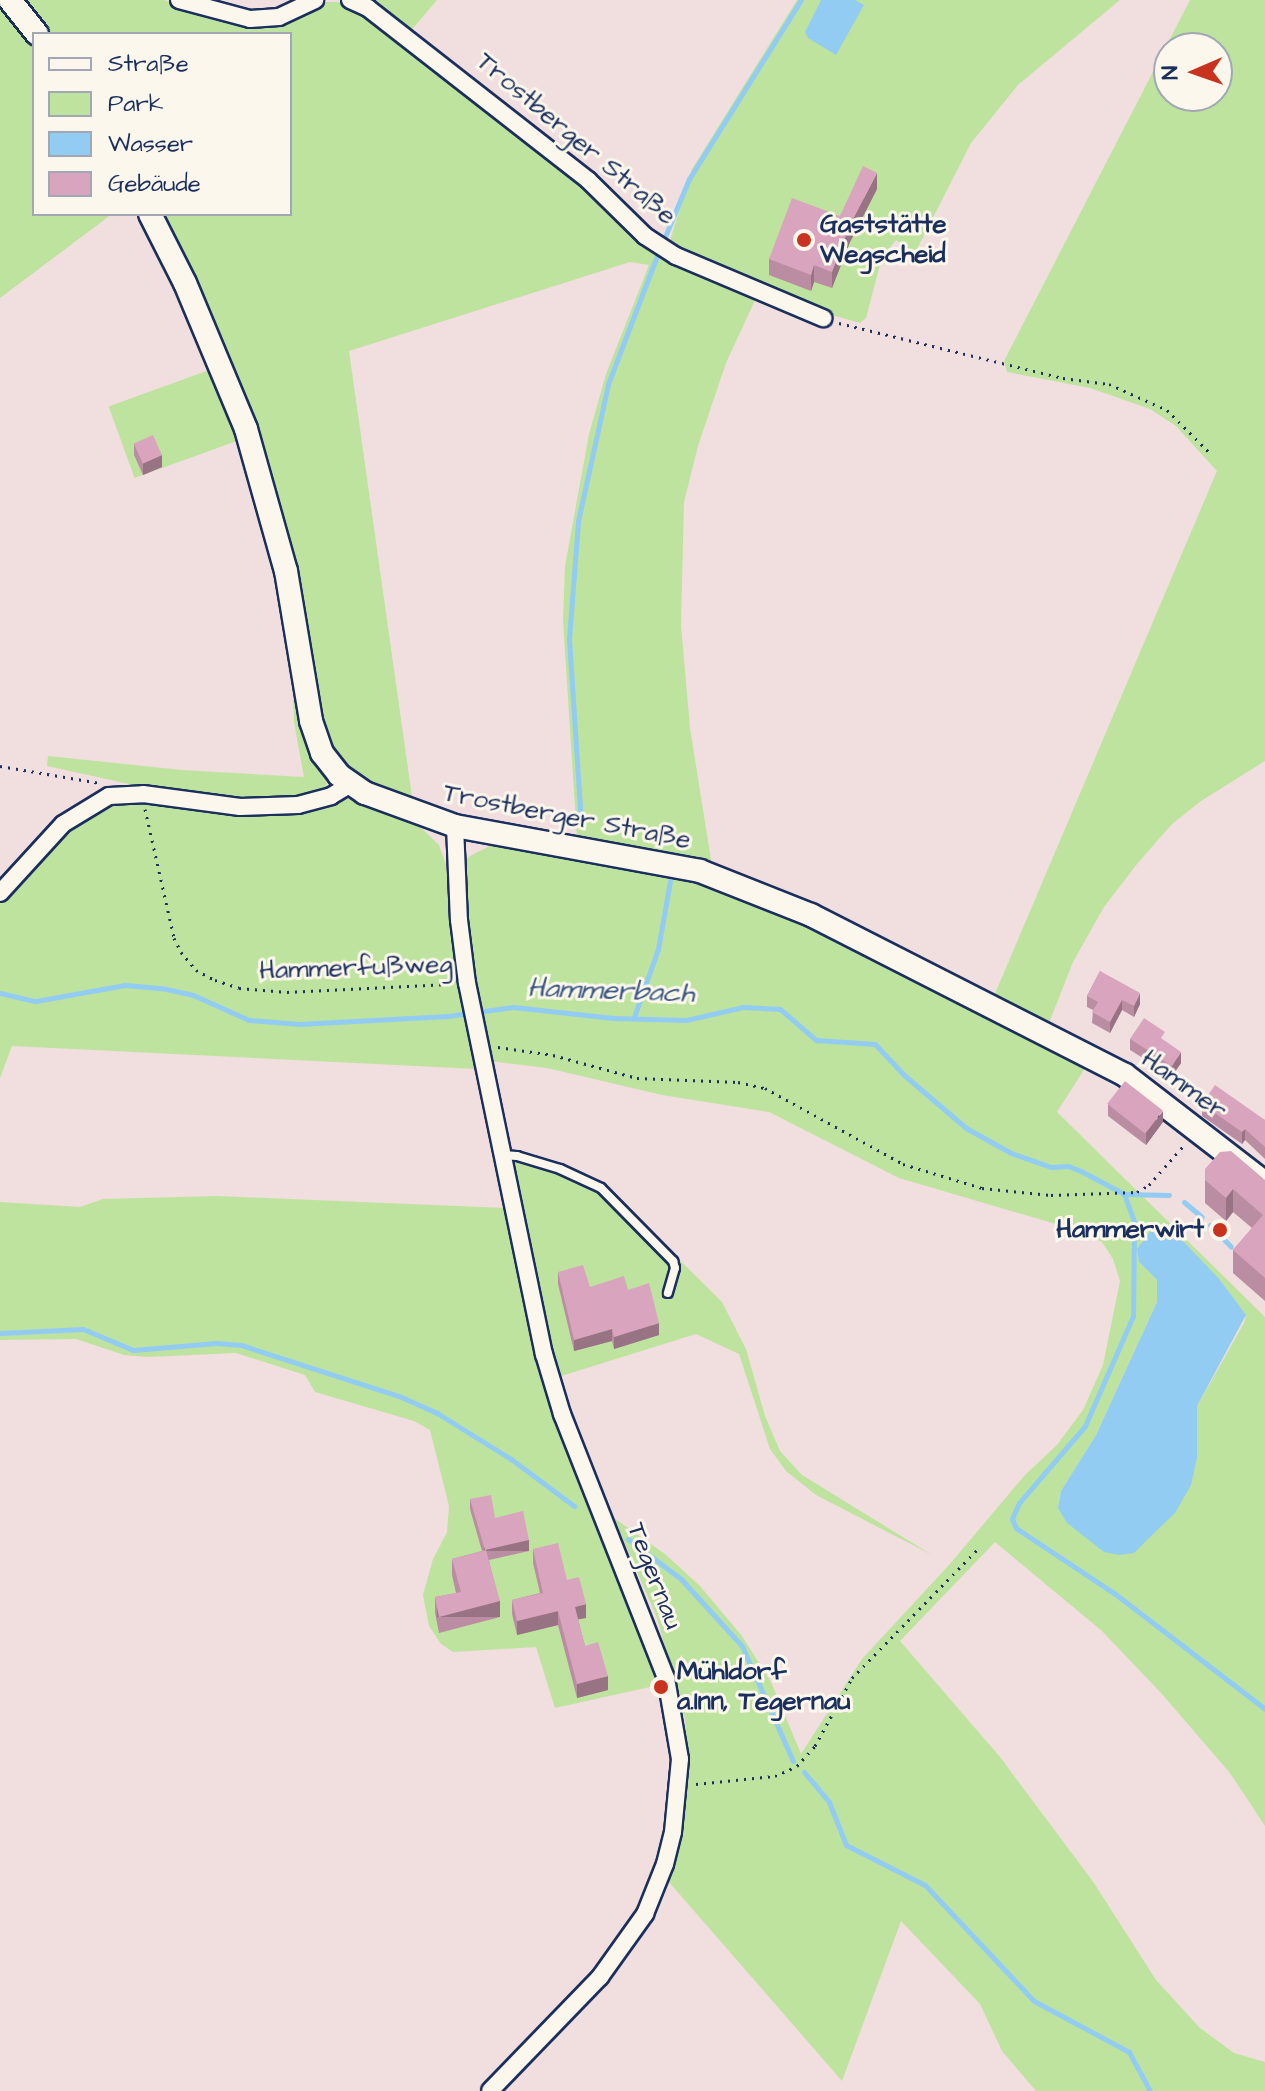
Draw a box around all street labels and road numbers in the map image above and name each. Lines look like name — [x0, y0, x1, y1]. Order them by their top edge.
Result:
street label: Trostberger Straße — [470, 46, 682, 232]
street label: Trostberger Straße — [441, 778, 693, 856]
street label: Hammerfußweg — [259, 949, 453, 987]
street label: Hammer — [1135, 1044, 1233, 1126]
street label: Tegernau — [619, 1518, 689, 1634]

